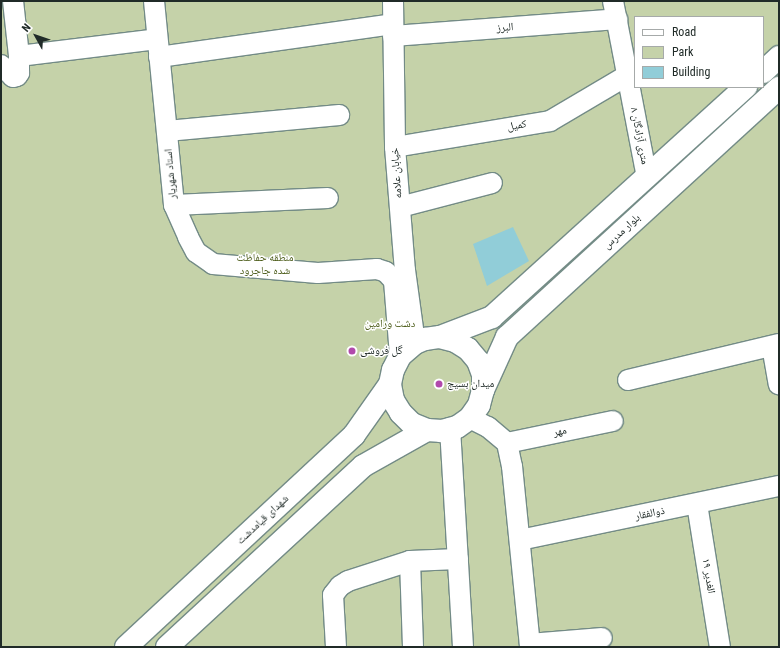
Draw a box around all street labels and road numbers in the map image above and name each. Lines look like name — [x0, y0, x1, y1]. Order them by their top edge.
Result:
street label: البرز — [496, 21, 514, 35]
street label: ۸ متری آزادگان — [627, 106, 651, 166]
street label: کمیل — [506, 118, 528, 134]
street label: خیابان علامه — [389, 147, 405, 199]
street label: استاد شهریار — [162, 148, 180, 200]
street label: بلوار مدرس — [601, 212, 643, 252]
street label: مهر — [552, 424, 568, 440]
street label: شهدای قیامدشت — [234, 493, 292, 547]
street label: ذوالفقار — [634, 505, 666, 523]
street label: الغدیر ۱۹ — [699, 558, 717, 594]

